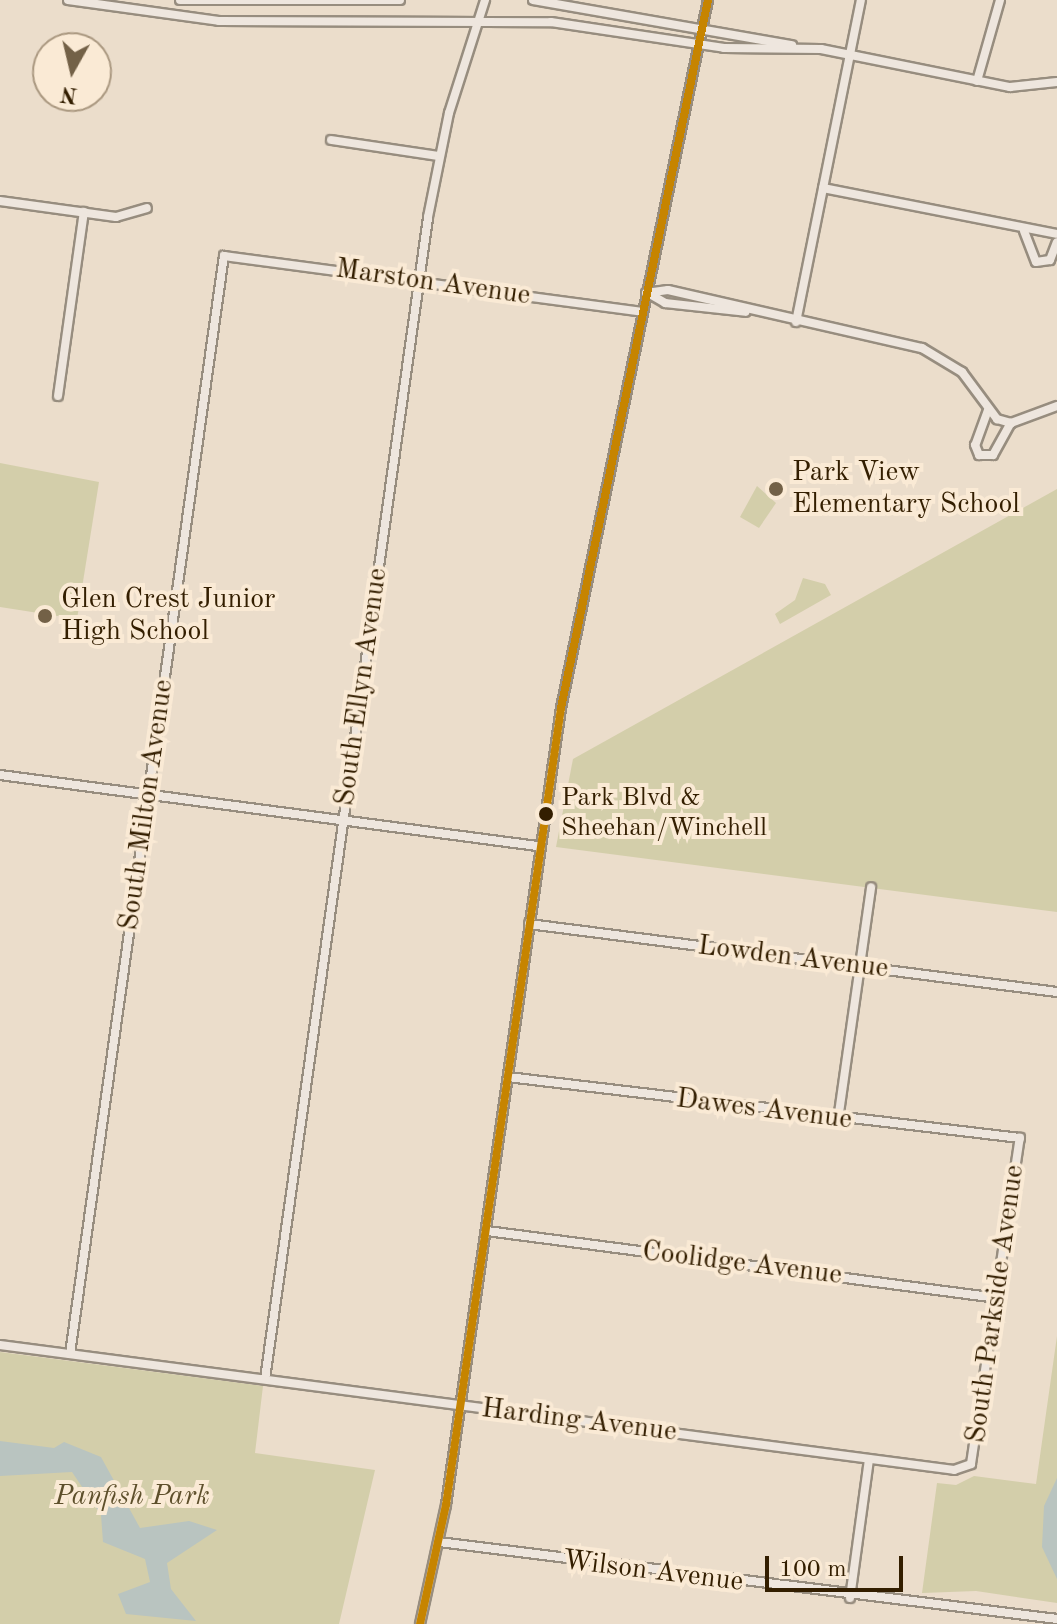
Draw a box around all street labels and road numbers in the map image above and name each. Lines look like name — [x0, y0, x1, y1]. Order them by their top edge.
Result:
street label: Marston Avenue — [333, 253, 533, 313]
street label: South Ellyn Avenue — [329, 566, 395, 808]
street label: South Milton Avenue — [113, 677, 181, 933]
street label: Lowden Avenue — [696, 930, 890, 986]
street label: Dawes Avenue — [674, 1083, 854, 1137]
street label: South Parkside Avenue — [960, 1163, 1032, 1445]
street label: Coolidge Avenue — [640, 1235, 844, 1293]
street label: Harding Avenue — [479, 1392, 679, 1450]
street label: Wilson Avenue — [561, 1544, 745, 1600]

